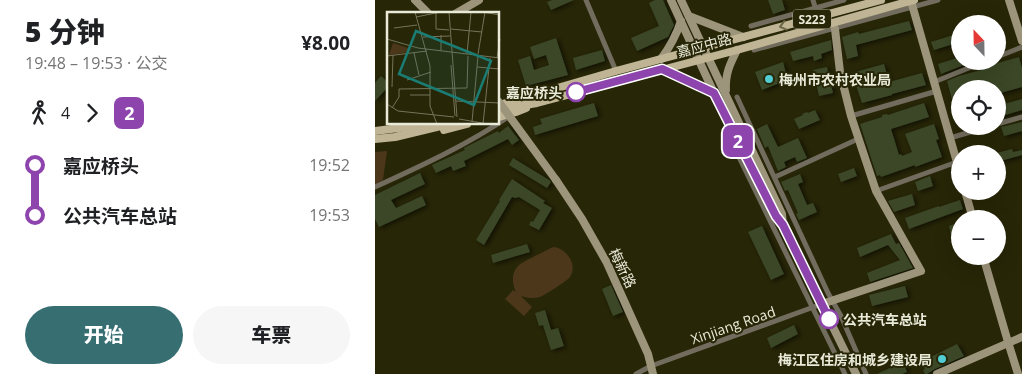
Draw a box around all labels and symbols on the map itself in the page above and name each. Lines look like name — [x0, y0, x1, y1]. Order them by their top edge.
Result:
road number: S223 — [793, 10, 831, 28]
inset map — [387, 12, 500, 125]
north arrow — [951, 15, 1006, 70]
one-way arrow — [779, 20, 788, 31]
street label: 嘉应中路 — [674, 29, 734, 61]
place label: 梅州市农村农业局 — [779, 70, 891, 89]
marker: 梅州市农村农业局 — [763, 73, 775, 85]
marker: 嘉应桥头 — [566, 82, 586, 102]
place label: 嘉应桥头 — [506, 83, 562, 102]
line badge: 2 — [722, 125, 754, 157]
street label: 梅新路 — [605, 245, 641, 291]
street label: Xinjiang Road — [688, 302, 778, 348]
marker: 公共汽车总站 — [819, 309, 839, 329]
place label: 公共汽车总站 — [843, 310, 927, 329]
place label: 梅江区住房和城乡建设局 — [778, 350, 932, 369]
marker: 梅江区住房和城乡建设局 — [936, 353, 948, 365]

